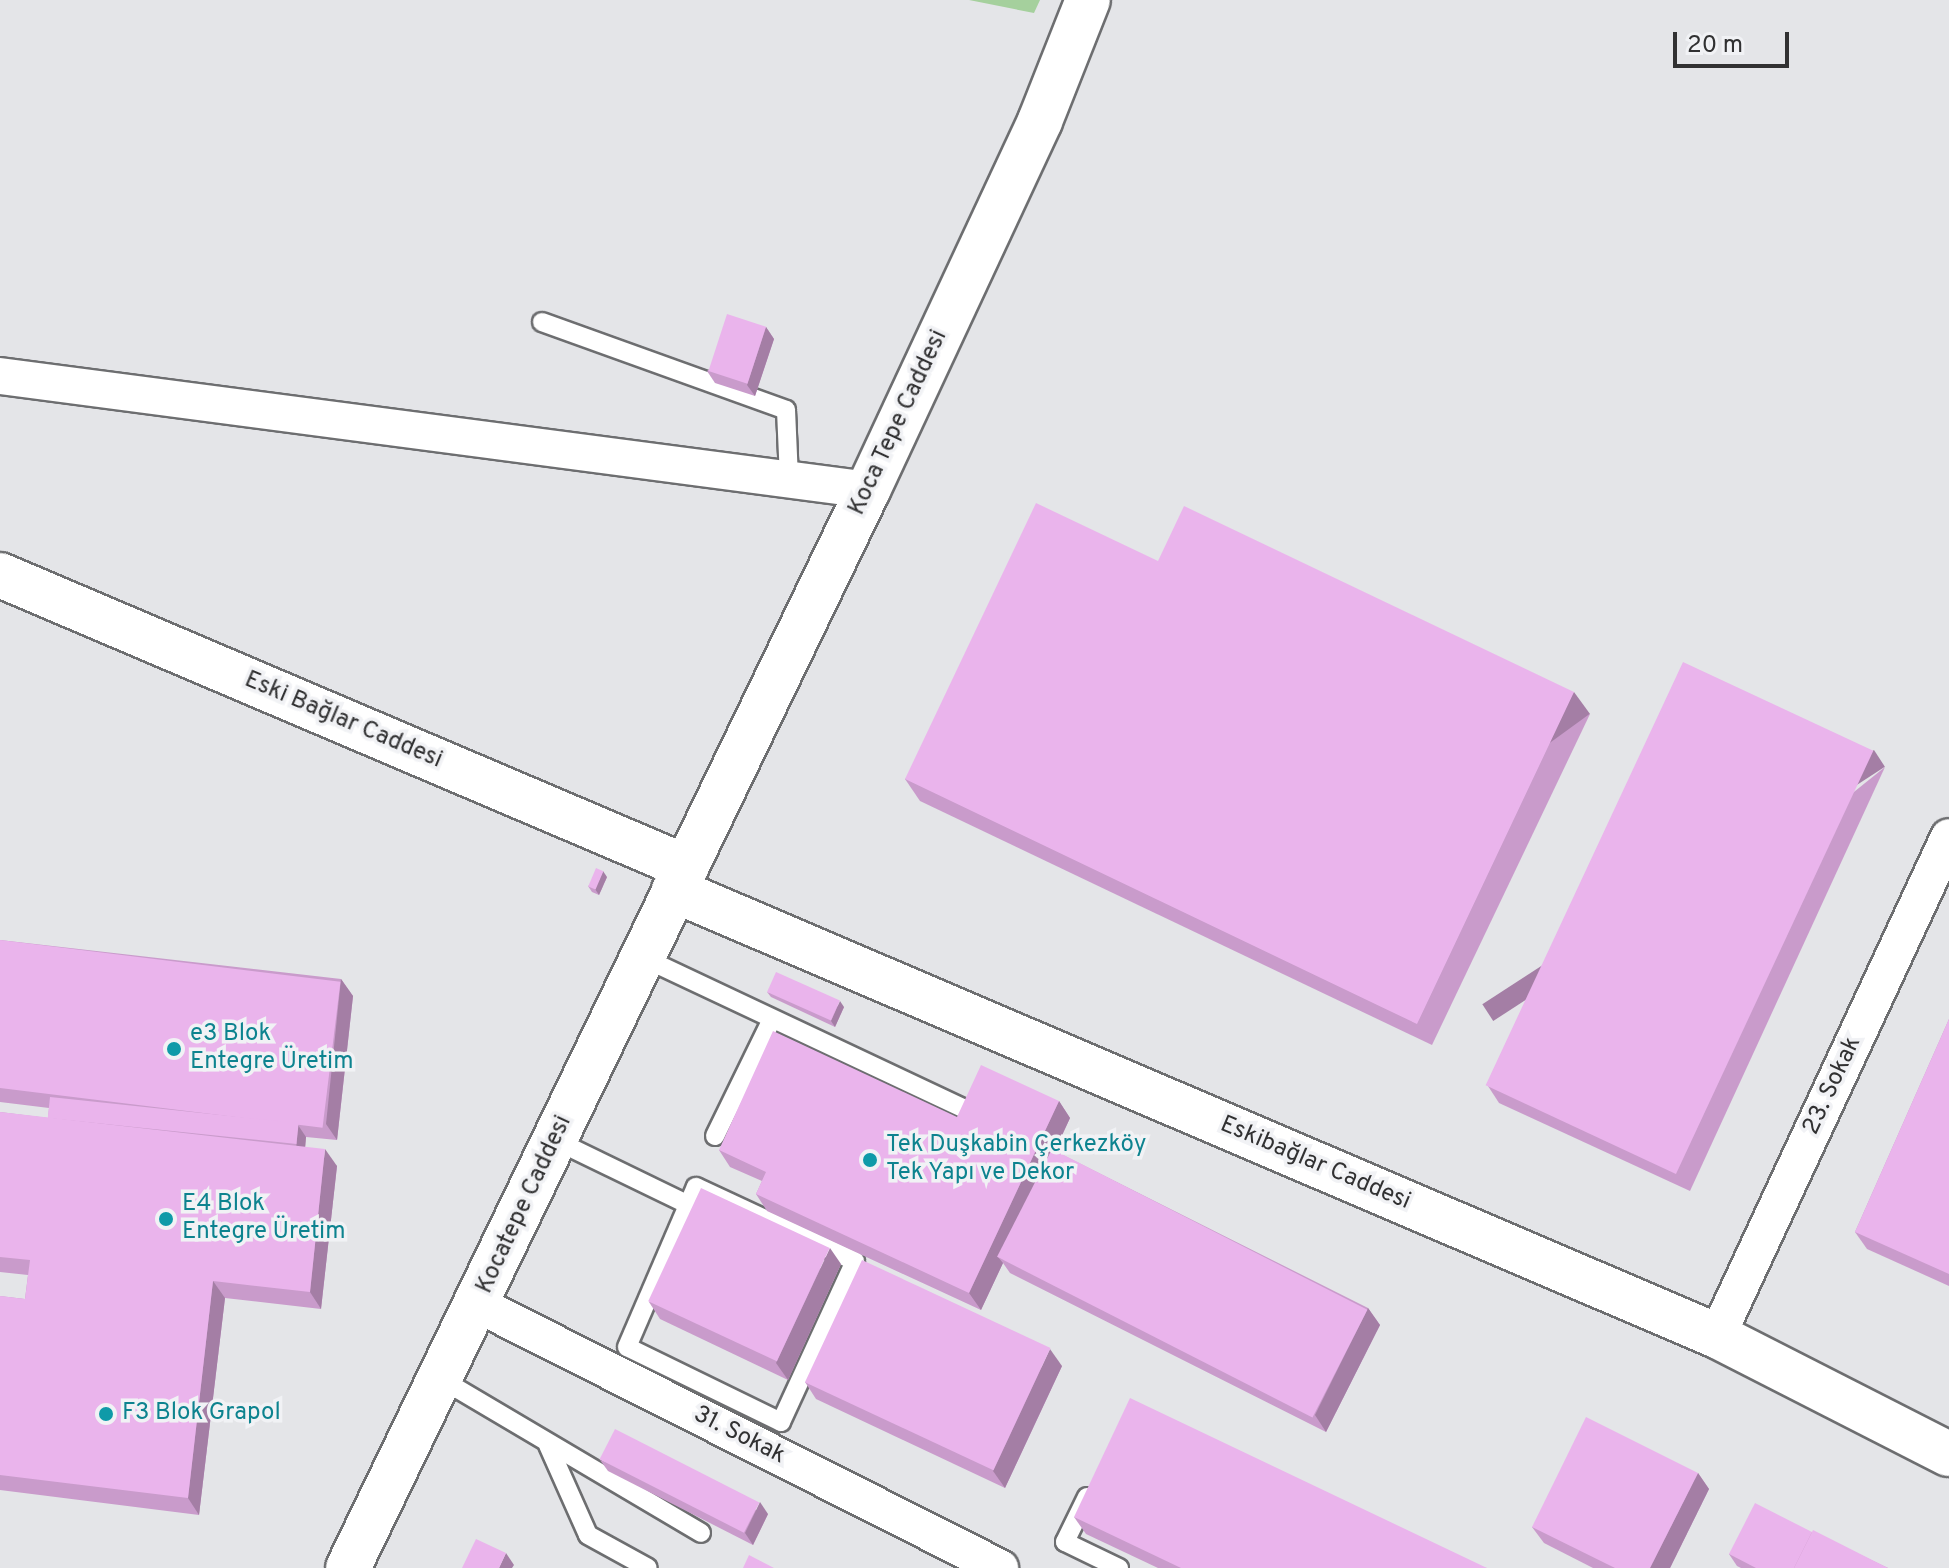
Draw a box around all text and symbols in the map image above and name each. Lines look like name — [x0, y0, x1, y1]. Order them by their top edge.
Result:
scale bar — [1677, 16, 1793, 66]
text: 20 m — [1687, 31, 1743, 61]
street label: Koca Tepe Caddesi — [843, 325, 955, 521]
street label: Eski Bağlar Caddesi — [240, 666, 446, 776]
place label: e3 Blok Entegre Üretim — [190, 1021, 354, 1077]
street label: 23. Sokak — [1798, 1032, 1868, 1140]
marker: e3 Blok Entegre Üretim — [165, 1040, 183, 1058]
street label: Kocatepe Caddesi — [471, 1111, 579, 1299]
street label: Eskibağlar Caddesi — [1215, 1111, 1415, 1217]
place label: Tek Duşkabin Çerkezköy Tek Yapı ve Dekor — [886, 1132, 1146, 1188]
marker: Tek Duşkabin Çerkezköy Tek Yapı ve Dekor — [861, 1151, 879, 1169]
place label: E4 Blok Entegre Üretim — [182, 1191, 346, 1247]
marker: E4 Blok Entegre Üretim — [157, 1210, 175, 1228]
place label: F3 Blok Grapol — [122, 1400, 281, 1428]
street label: 31. Sokak — [688, 1401, 790, 1471]
marker: F3 Blok Grapol — [97, 1405, 115, 1423]

